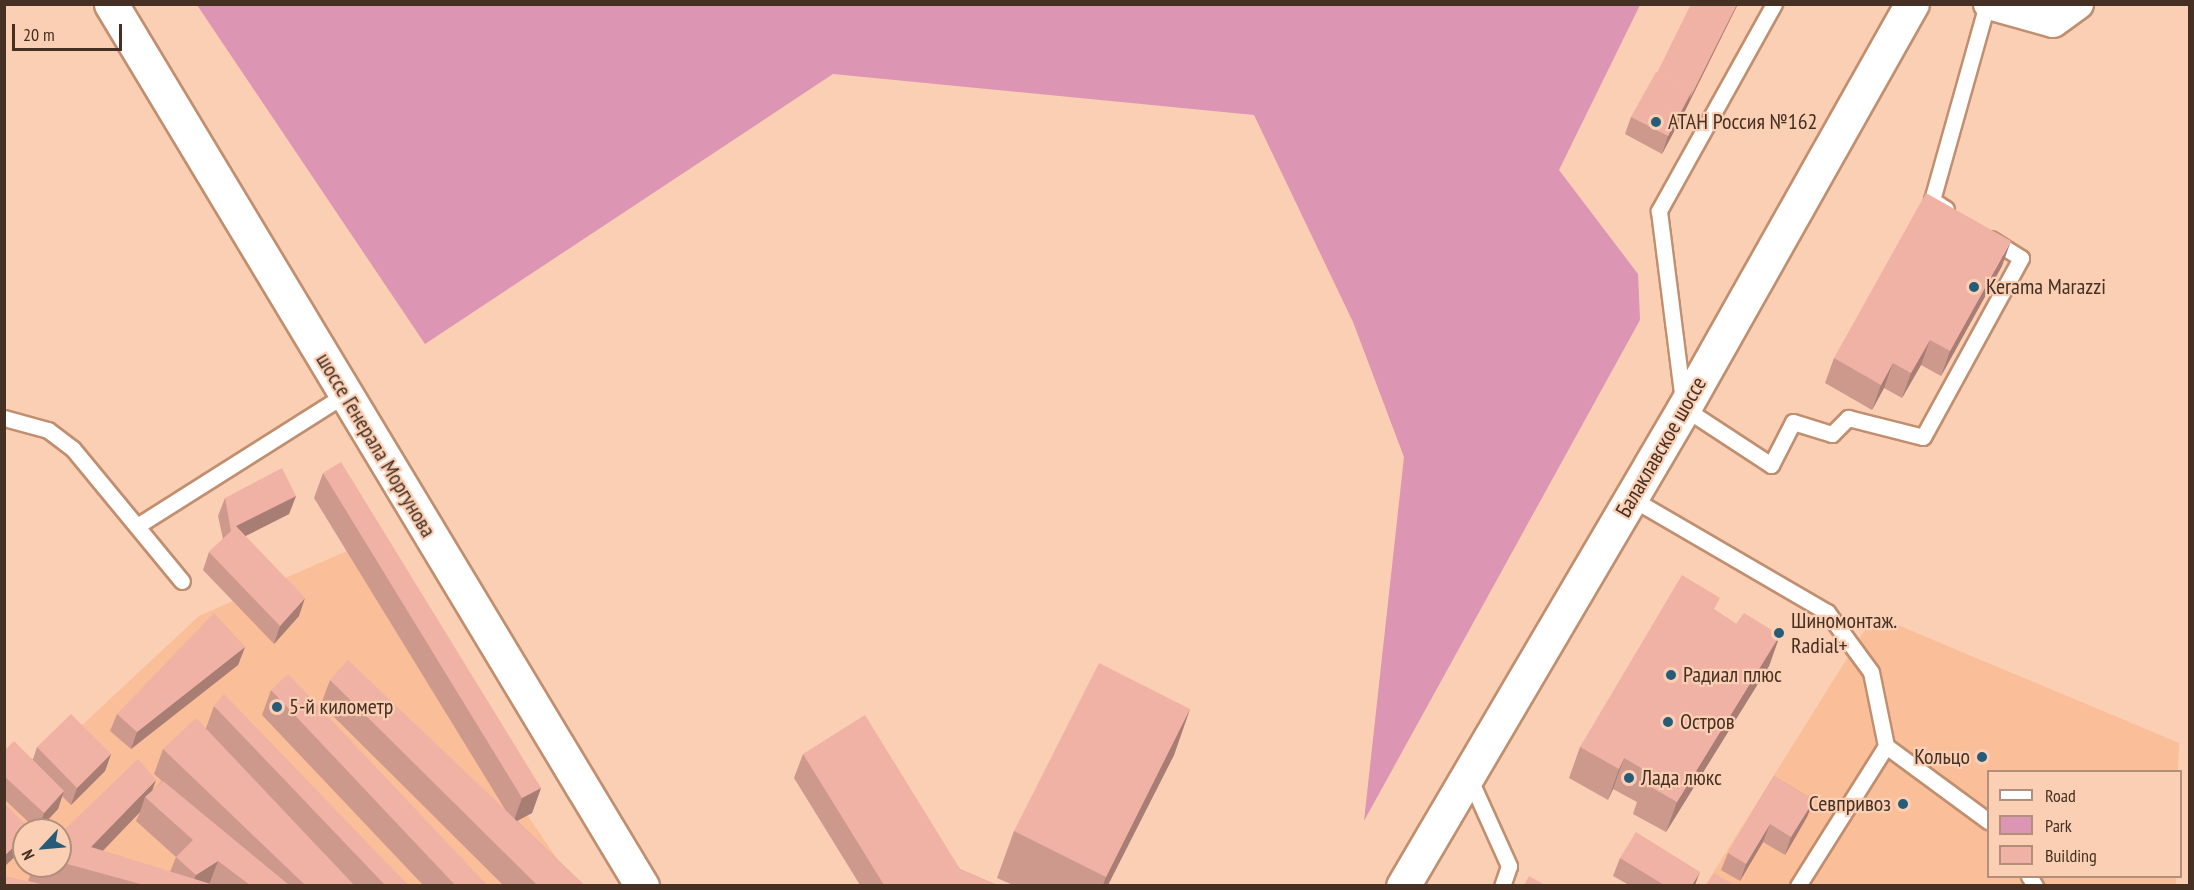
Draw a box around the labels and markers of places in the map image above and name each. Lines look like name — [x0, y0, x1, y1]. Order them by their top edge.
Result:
place label: АТАН Россия №162 — [1668, 109, 1817, 135]
marker: АТАН Россия №162 — [1649, 115, 1663, 129]
place label: Kerama Marazzi — [1986, 274, 2106, 300]
marker: Kerama Marazzi — [1967, 280, 1981, 294]
place label: Шиномонтаж. Radial+ — [1791, 607, 1897, 658]
marker: Шиномонтаж. Radial+ — [1772, 626, 1786, 640]
place label: Радиал плюс — [1683, 662, 1782, 688]
marker: Радиал плюс — [1664, 668, 1678, 682]
place label: 5-й километр — [289, 694, 393, 720]
marker: 5-й километр — [270, 700, 284, 714]
place label: Остров — [1680, 709, 1735, 735]
marker: Остров — [1661, 715, 1675, 729]
place label: Кольцо — [1914, 744, 1970, 770]
marker: Кольцо — [1975, 750, 1989, 764]
place label: Лада люкс — [1641, 765, 1722, 791]
marker: Лада люкс — [1622, 771, 1636, 785]
place label: Севпривоз — [1809, 791, 1891, 817]
marker: Севпривоз — [1896, 797, 1910, 811]

